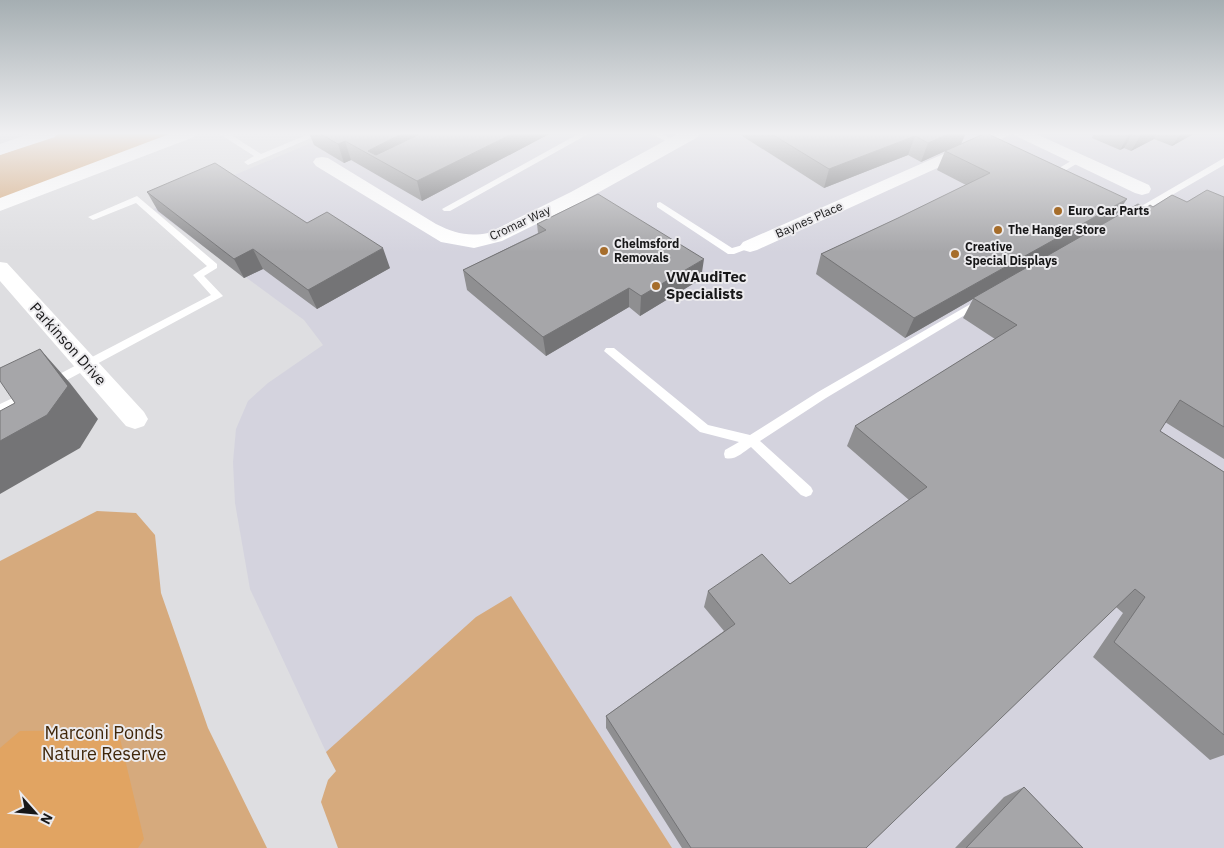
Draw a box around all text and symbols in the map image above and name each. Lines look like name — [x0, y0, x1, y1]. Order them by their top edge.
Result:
street label: Baynes Place — [773, 198, 845, 241]
street label: Cromar Way — [487, 202, 553, 243]
place label: Euro Car Parts — [1068, 203, 1149, 218]
marker: Euro Car Parts — [1052, 205, 1064, 217]
place label: The Hanger Store — [1008, 222, 1106, 237]
marker: The Hanger Store — [992, 224, 1004, 236]
place label: Chelmsford Removals — [614, 236, 679, 265]
place label: Creative Special Displays — [965, 239, 1057, 268]
marker: Chelmsford Removals — [598, 245, 610, 257]
marker: Creative Special Displays — [949, 248, 961, 260]
place label: VWAudiTec Specialists — [666, 267, 747, 303]
marker: VWAudiTec Specialists — [650, 280, 662, 292]
street label: Parkinson Drive — [26, 298, 111, 389]
park label: Marconi Ponds Nature Reserve — [42, 721, 166, 765]
north arrow — [10, 788, 60, 838]
text: N — [36, 810, 57, 828]

